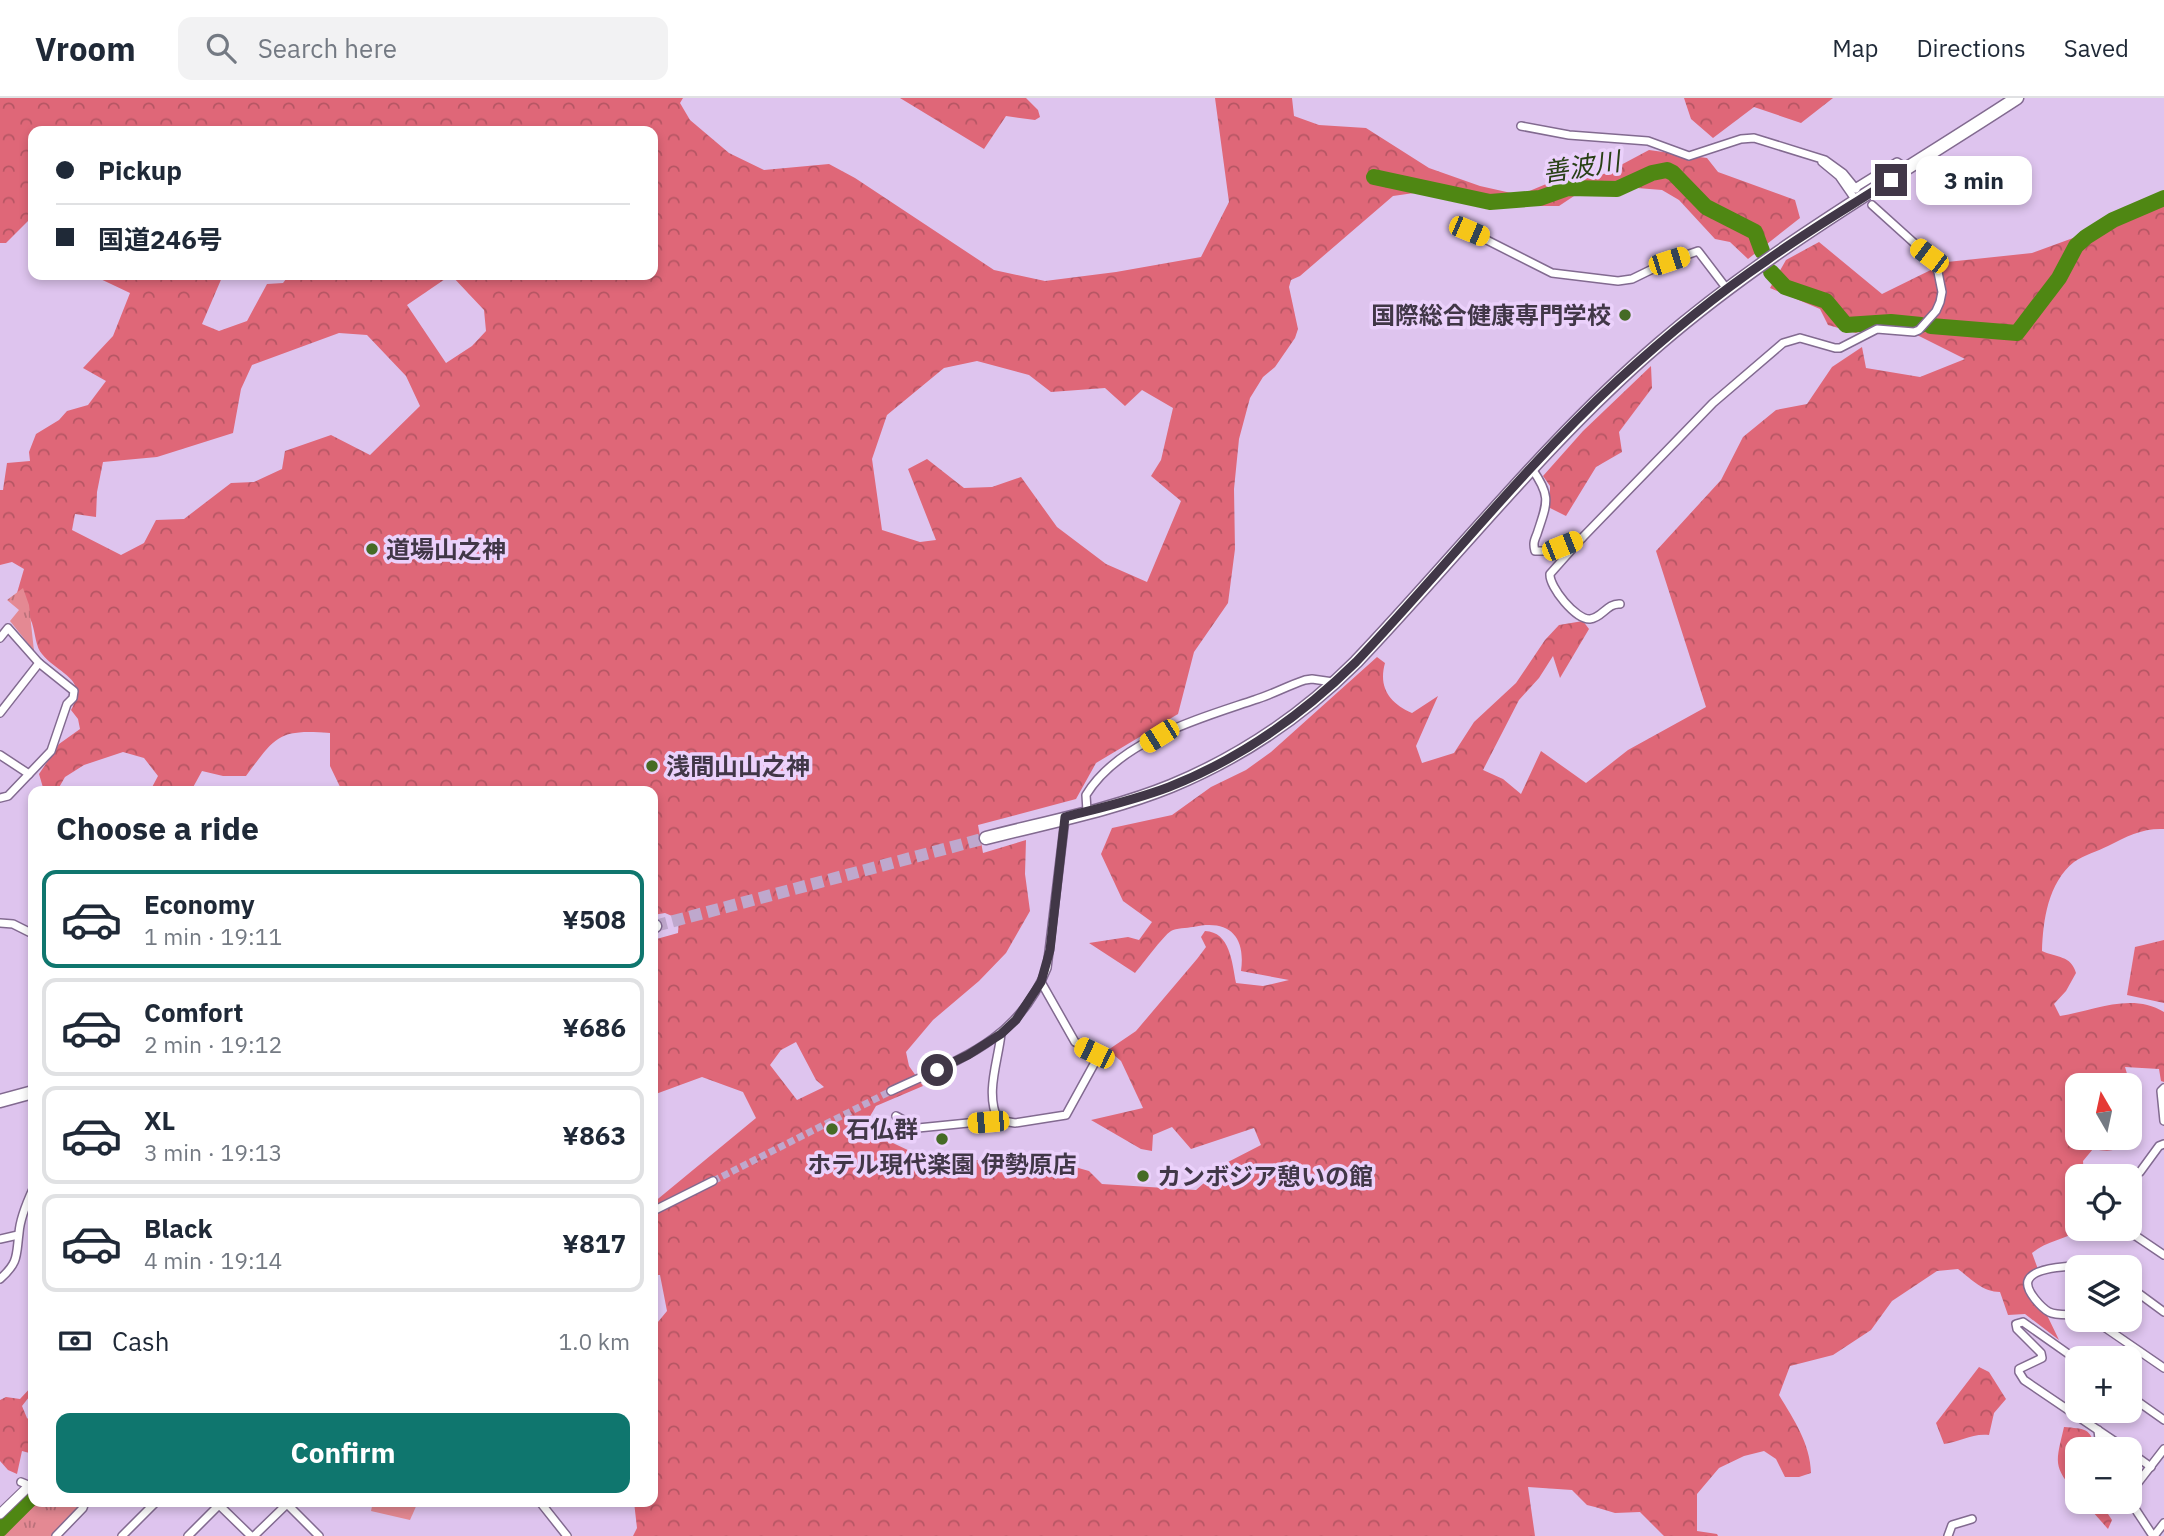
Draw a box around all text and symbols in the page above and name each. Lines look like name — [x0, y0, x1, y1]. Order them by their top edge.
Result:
search box — [178, 17, 668, 80]
text: Vroom — [35, 27, 136, 70]
icon: search — [202, 29, 240, 67]
text: Search here — [258, 31, 397, 65]
text: Map — [1832, 32, 1878, 64]
text: Directions — [1916, 32, 2026, 64]
text: Saved — [2064, 32, 2129, 64]
water label: 善波川 — [1540, 143, 1625, 189]
text: Pickup — [98, 153, 182, 187]
callout: 3 min — [1916, 155, 2031, 204]
route end — [1875, 164, 1907, 196]
text: 3 min — [1944, 165, 2004, 195]
car — [1446, 213, 1493, 249]
text: 国道246号 — [98, 222, 223, 256]
car — [1906, 235, 1953, 277]
car — [1646, 245, 1693, 277]
place label: 国際総合健康専門学校 — [1371, 299, 1611, 331]
marker: 国際総合健康専門学校 — [1617, 307, 1633, 323]
car — [1539, 528, 1586, 564]
place label: 道場山之神 — [386, 533, 506, 565]
marker: 道場山之神 — [364, 541, 380, 557]
car — [1136, 716, 1183, 756]
place label: 浅間山山之神 — [666, 750, 810, 782]
marker: 浅間山山之神 — [644, 758, 660, 774]
text: Choose a ride — [56, 807, 259, 849]
text: Economy — [144, 887, 255, 921]
icon: car — [60, 888, 123, 951]
text: ¥508 — [562, 902, 626, 936]
text: 1 min · 19:11 — [144, 921, 282, 951]
text: Comfort — [144, 995, 243, 1029]
icon: car — [60, 996, 123, 1059]
text: ¥686 — [562, 1010, 626, 1044]
text: 2 min · 19:12 — [144, 1029, 282, 1059]
car — [1071, 1034, 1118, 1072]
route start — [921, 1054, 953, 1086]
north arrow — [2065, 1073, 2142, 1150]
map controls — [2065, 1073, 2142, 1514]
text: XL — [144, 1103, 175, 1137]
icon: car — [60, 1104, 123, 1167]
car — [967, 1110, 1010, 1134]
place label: 石仏群 — [846, 1113, 918, 1145]
text: ¥863 — [562, 1118, 626, 1152]
marker: 石仏群 — [824, 1121, 840, 1137]
marker: ホテル現代楽園 伊勢原店 — [934, 1131, 950, 1147]
text: 3 min · 19:13 — [144, 1137, 282, 1167]
place label: ホテル現代楽園 伊勢原店 — [807, 1148, 1077, 1180]
place label: カンボジア憩いの館 — [1157, 1160, 1373, 1192]
button: locate — [2065, 1164, 2142, 1241]
marker: カンボジア憩いの館 — [1135, 1168, 1151, 1184]
text: Black — [144, 1211, 212, 1245]
icon: car — [60, 1212, 123, 1275]
text: ¥817 — [562, 1226, 626, 1260]
text: 4 min · 19:14 — [144, 1245, 282, 1275]
button: layers — [2065, 1255, 2142, 1332]
icon: cash — [56, 1322, 94, 1360]
text: Cash — [112, 1324, 169, 1358]
text: 1.0 km — [559, 1326, 630, 1356]
button: + — [2065, 1346, 2142, 1423]
button: Confirm — [56, 1413, 630, 1493]
button: − — [2065, 1437, 2142, 1514]

